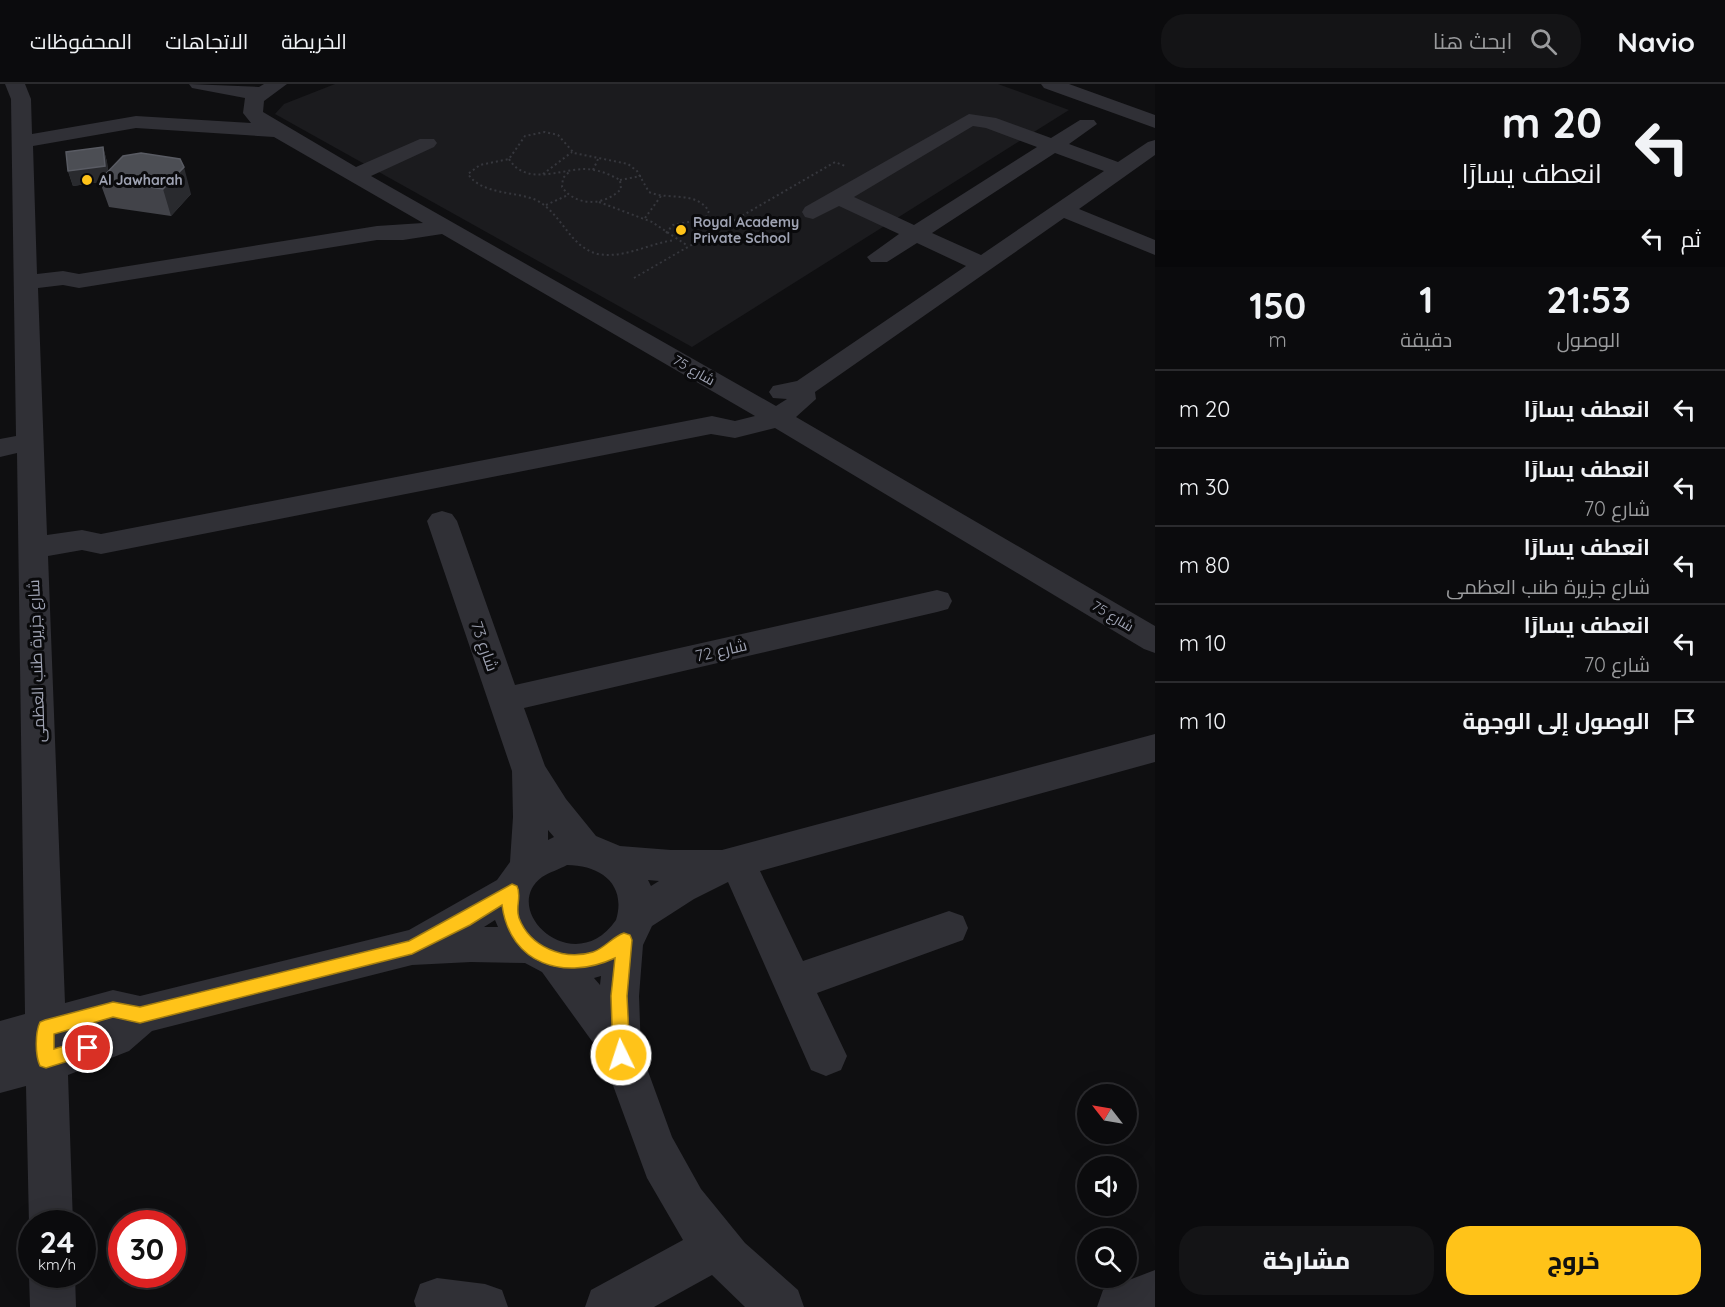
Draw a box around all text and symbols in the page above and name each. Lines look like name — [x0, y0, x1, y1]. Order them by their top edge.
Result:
search box — [1161, 14, 1581, 68]
text: Navio — [1617, 24, 1695, 59]
icon: search — [1527, 25, 1560, 58]
text: ابحث هنا — [1433, 27, 1512, 55]
text: المحفوظات — [30, 28, 132, 54]
text: الاتجاهات — [165, 28, 248, 54]
text: الخريطة — [281, 28, 347, 54]
text: 20 m — [1502, 96, 1602, 149]
icon: left — [1623, 108, 1701, 186]
text: انعطف يسارًا — [1462, 156, 1602, 190]
place label: Al Jawharah — [99, 171, 183, 189]
marker: Al Jawharah — [80, 173, 94, 187]
place label: Royal Academy Private School — [693, 213, 799, 247]
icon: left — [1636, 222, 1669, 255]
marker: Royal Academy Private School — [674, 223, 688, 237]
text: ثم — [1681, 225, 1701, 253]
text: 1 — [1419, 277, 1433, 322]
text: 21:53 — [1546, 277, 1631, 322]
text: 150 — [1249, 283, 1306, 328]
text: m — [1269, 327, 1287, 352]
text: دقيقة — [1400, 327, 1452, 352]
text: الوصول — [1557, 327, 1621, 352]
street label: شارع 75 — [670, 351, 718, 389]
icon: left — [1668, 393, 1701, 426]
text: 20 m — [1179, 395, 1230, 423]
text: انعطف يسارًا — [1524, 395, 1650, 423]
text: انعطف يسارًا — [1524, 455, 1650, 483]
icon: left — [1668, 471, 1701, 504]
text: 30 m — [1179, 473, 1230, 501]
text: شارع 70 — [1584, 496, 1650, 521]
text: انعطف يسارًا — [1524, 533, 1650, 561]
icon: left — [1668, 549, 1701, 582]
text: 80 m — [1179, 551, 1230, 579]
text: شارع جزيرة طنب العظمى — [1446, 574, 1650, 599]
street label: شارع جزيرة طنب العظمى — [23, 579, 51, 743]
street label: شارع 75 — [1089, 596, 1137, 636]
text: انعطف يسارًا — [1524, 611, 1650, 639]
street label: شارع 73 — [465, 618, 503, 674]
icon: left — [1668, 627, 1701, 660]
text: 10 m — [1179, 629, 1226, 657]
street label: شارع 72 — [693, 634, 749, 668]
text: شارع 70 — [1584, 652, 1650, 677]
icon: arrive — [1668, 705, 1701, 738]
text: 10 m — [1179, 707, 1226, 735]
text: الوصول إلى الوجهة — [1462, 707, 1650, 735]
pin — [62, 1022, 113, 1073]
position arrow — [589, 1023, 653, 1087]
icon: arrive — [71, 1031, 104, 1064]
north arrow — [1077, 1084, 1137, 1144]
map controls — [1077, 1084, 1137, 1288]
button: sound — [1077, 1156, 1137, 1216]
speed limit sign: 30 — [108, 1210, 186, 1288]
text: 24 — [40, 1223, 74, 1261]
button: مشاركة — [1179, 1226, 1434, 1295]
button: خروج — [1446, 1226, 1701, 1295]
button: search — [1077, 1228, 1137, 1288]
text: km/h — [38, 1255, 76, 1274]

